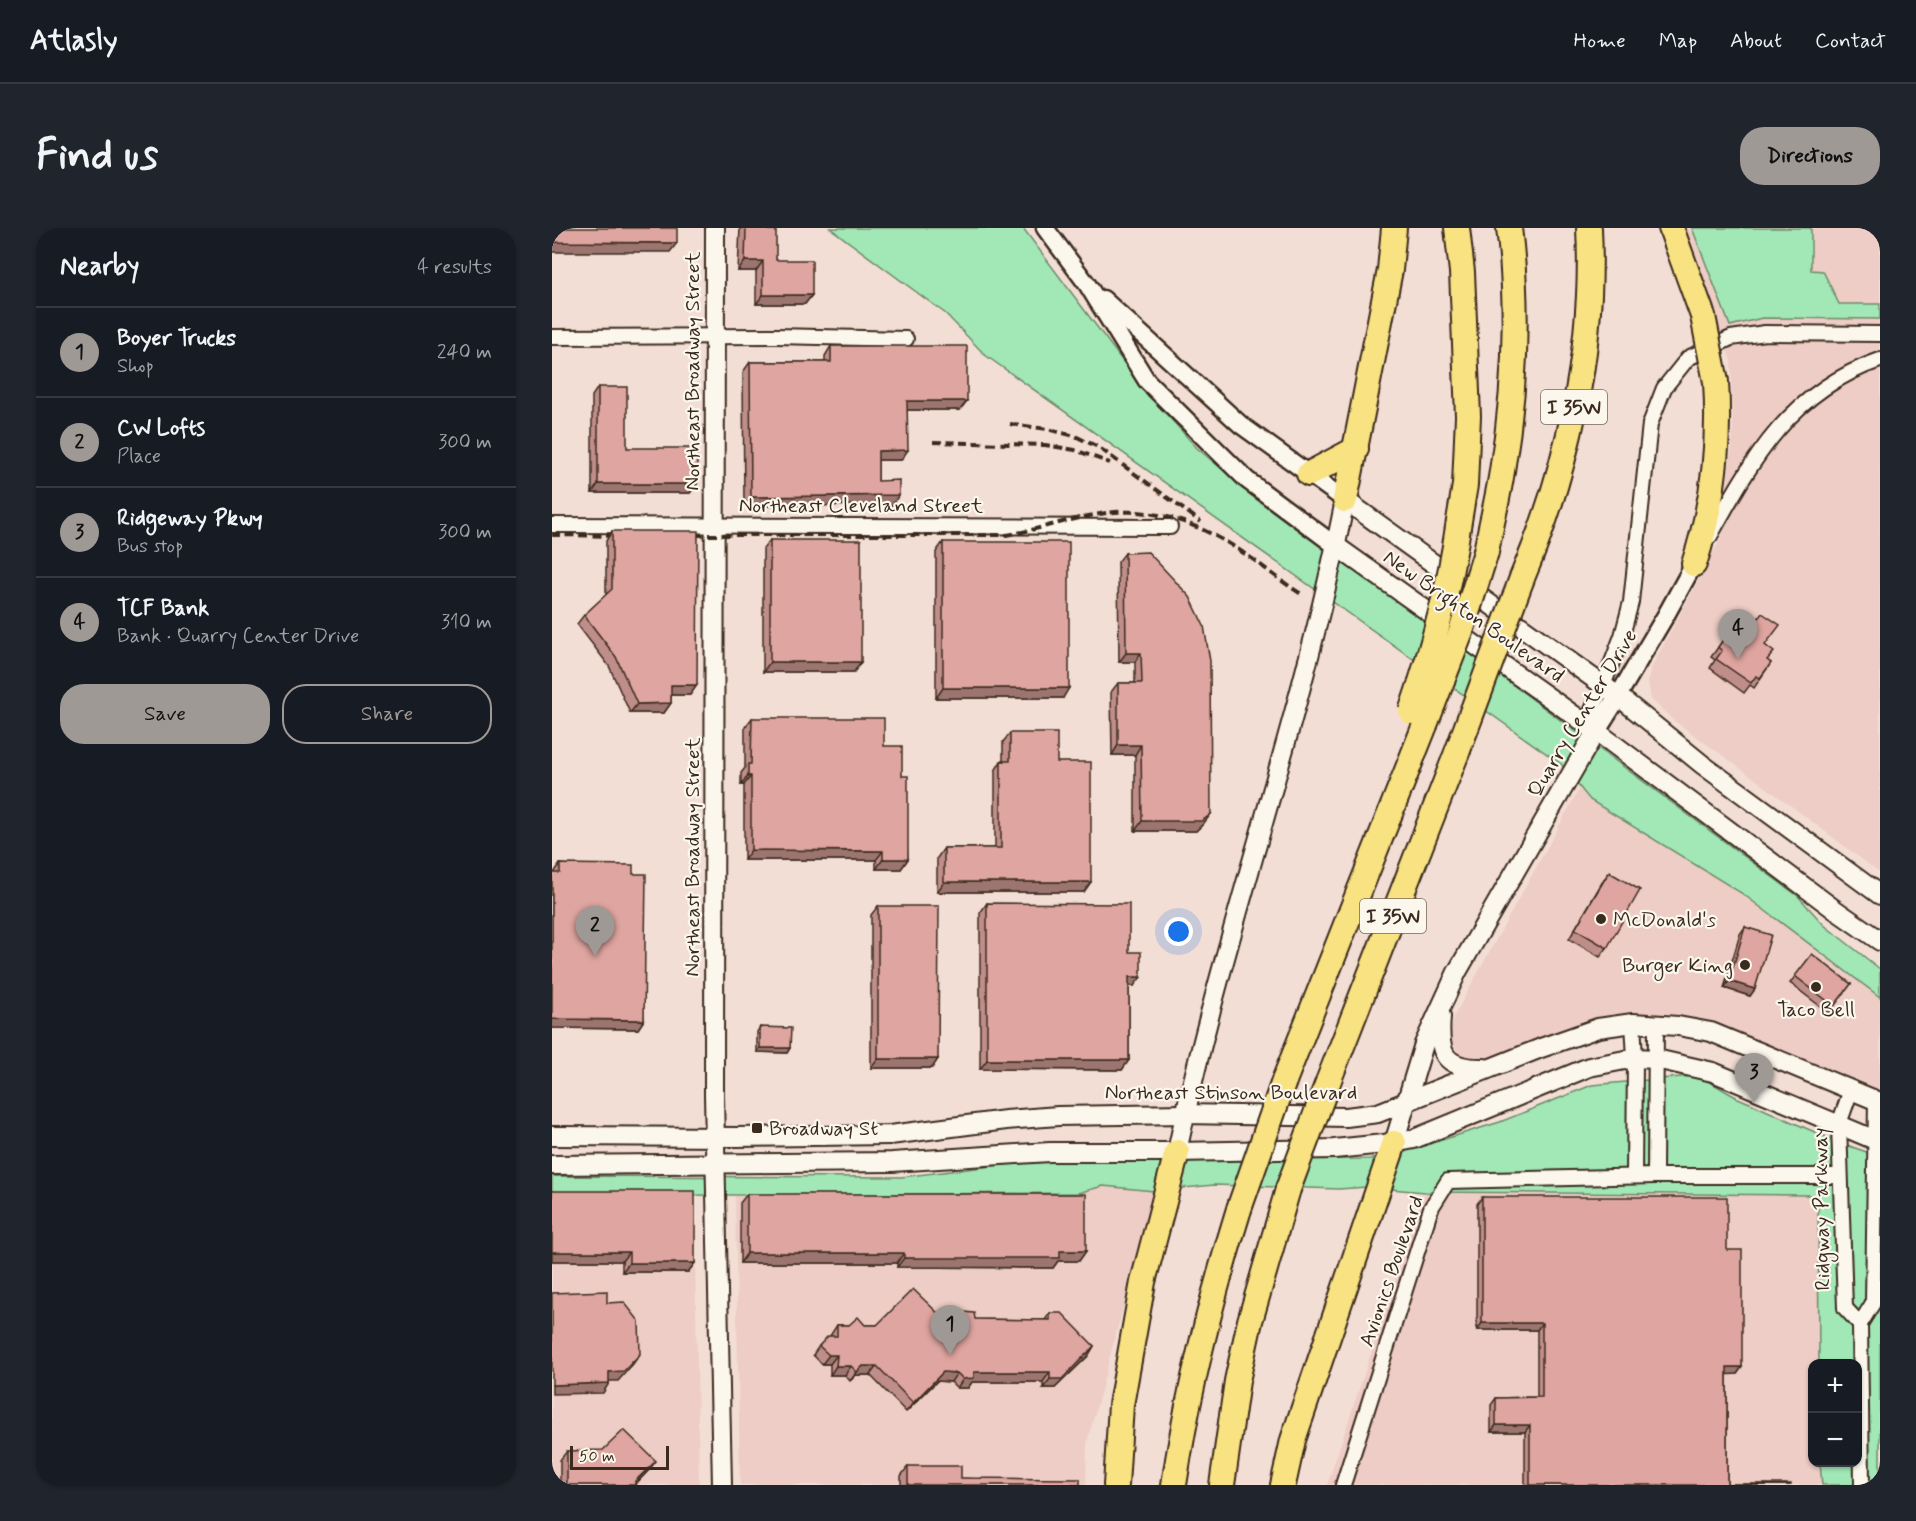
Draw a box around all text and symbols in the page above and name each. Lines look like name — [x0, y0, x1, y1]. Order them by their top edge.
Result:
text: Atlasly — [30, 23, 118, 60]
text: Home — [1574, 27, 1626, 55]
text: Map — [1659, 27, 1697, 55]
text: About — [1730, 27, 1782, 55]
text: Contact — [1815, 27, 1886, 55]
button: Directions — [1740, 127, 1880, 185]
text: Find us — [36, 129, 158, 184]
text: Nearby — [60, 250, 139, 284]
street label: Northeast Broadway Street — [679, 251, 707, 491]
text: 4 results — [417, 254, 492, 281]
text: Boyer Trucks — [117, 325, 236, 353]
text: 1 — [75, 339, 84, 366]
text: 240 m — [437, 339, 492, 366]
text: Shop — [117, 353, 154, 380]
road number: I 35W — [1541, 390, 1607, 424]
text: CW Lofts — [117, 415, 205, 443]
text: 2 — [75, 429, 84, 456]
text: 300 m — [438, 429, 492, 456]
text: Place — [117, 443, 161, 470]
street label: Northeast Cleveland Street — [739, 492, 984, 520]
text: Ridgeway Pkwy — [117, 505, 263, 533]
text: 3 — [75, 519, 84, 546]
text: 300 m — [438, 519, 492, 546]
text: Bus stop — [117, 533, 183, 560]
street label: New Brighton Boulevard — [1376, 544, 1570, 692]
text: TCF Bank — [117, 595, 209, 623]
text: 4 — [74, 609, 85, 636]
text: 310 m — [441, 609, 492, 636]
pin: 4 — [1718, 610, 1758, 659]
text: Bank · Quarry Center Drive — [117, 623, 359, 650]
street label: Quarry Center Drive — [1521, 624, 1644, 803]
button: Save — [60, 684, 270, 744]
button: Share — [282, 684, 492, 744]
street label: Northeast Broadway Street — [679, 737, 707, 977]
road number: I 35W — [1360, 899, 1426, 933]
pin: 2 — [576, 906, 615, 956]
place label: McDonald's — [1613, 906, 1716, 934]
marker: McDonald's — [1594, 912, 1608, 926]
your location — [1164, 917, 1193, 946]
place label: Burger King — [1622, 952, 1733, 981]
marker: Burger King — [1738, 958, 1752, 972]
marker: Taco Bell — [1809, 980, 1823, 994]
place label: Taco Bell — [1777, 996, 1855, 1024]
pin: 3 — [1734, 1054, 1774, 1103]
street label: Northeast Stinson Boulevard — [1105, 1079, 1357, 1107]
place label: Broadway St — [769, 1115, 878, 1143]
marker: Broadway St — [750, 1121, 764, 1135]
street label: Ridgway Parkway — [1807, 1127, 1838, 1291]
street label: Avionics Boulevard — [1353, 1192, 1431, 1351]
pin: 1 — [930, 1306, 970, 1355]
map controls — [1808, 1359, 1862, 1467]
button: + — [1808, 1359, 1862, 1413]
button: − — [1808, 1413, 1862, 1467]
scale bar — [570, 1443, 669, 1470]
text: 50 m — [579, 1446, 615, 1467]

